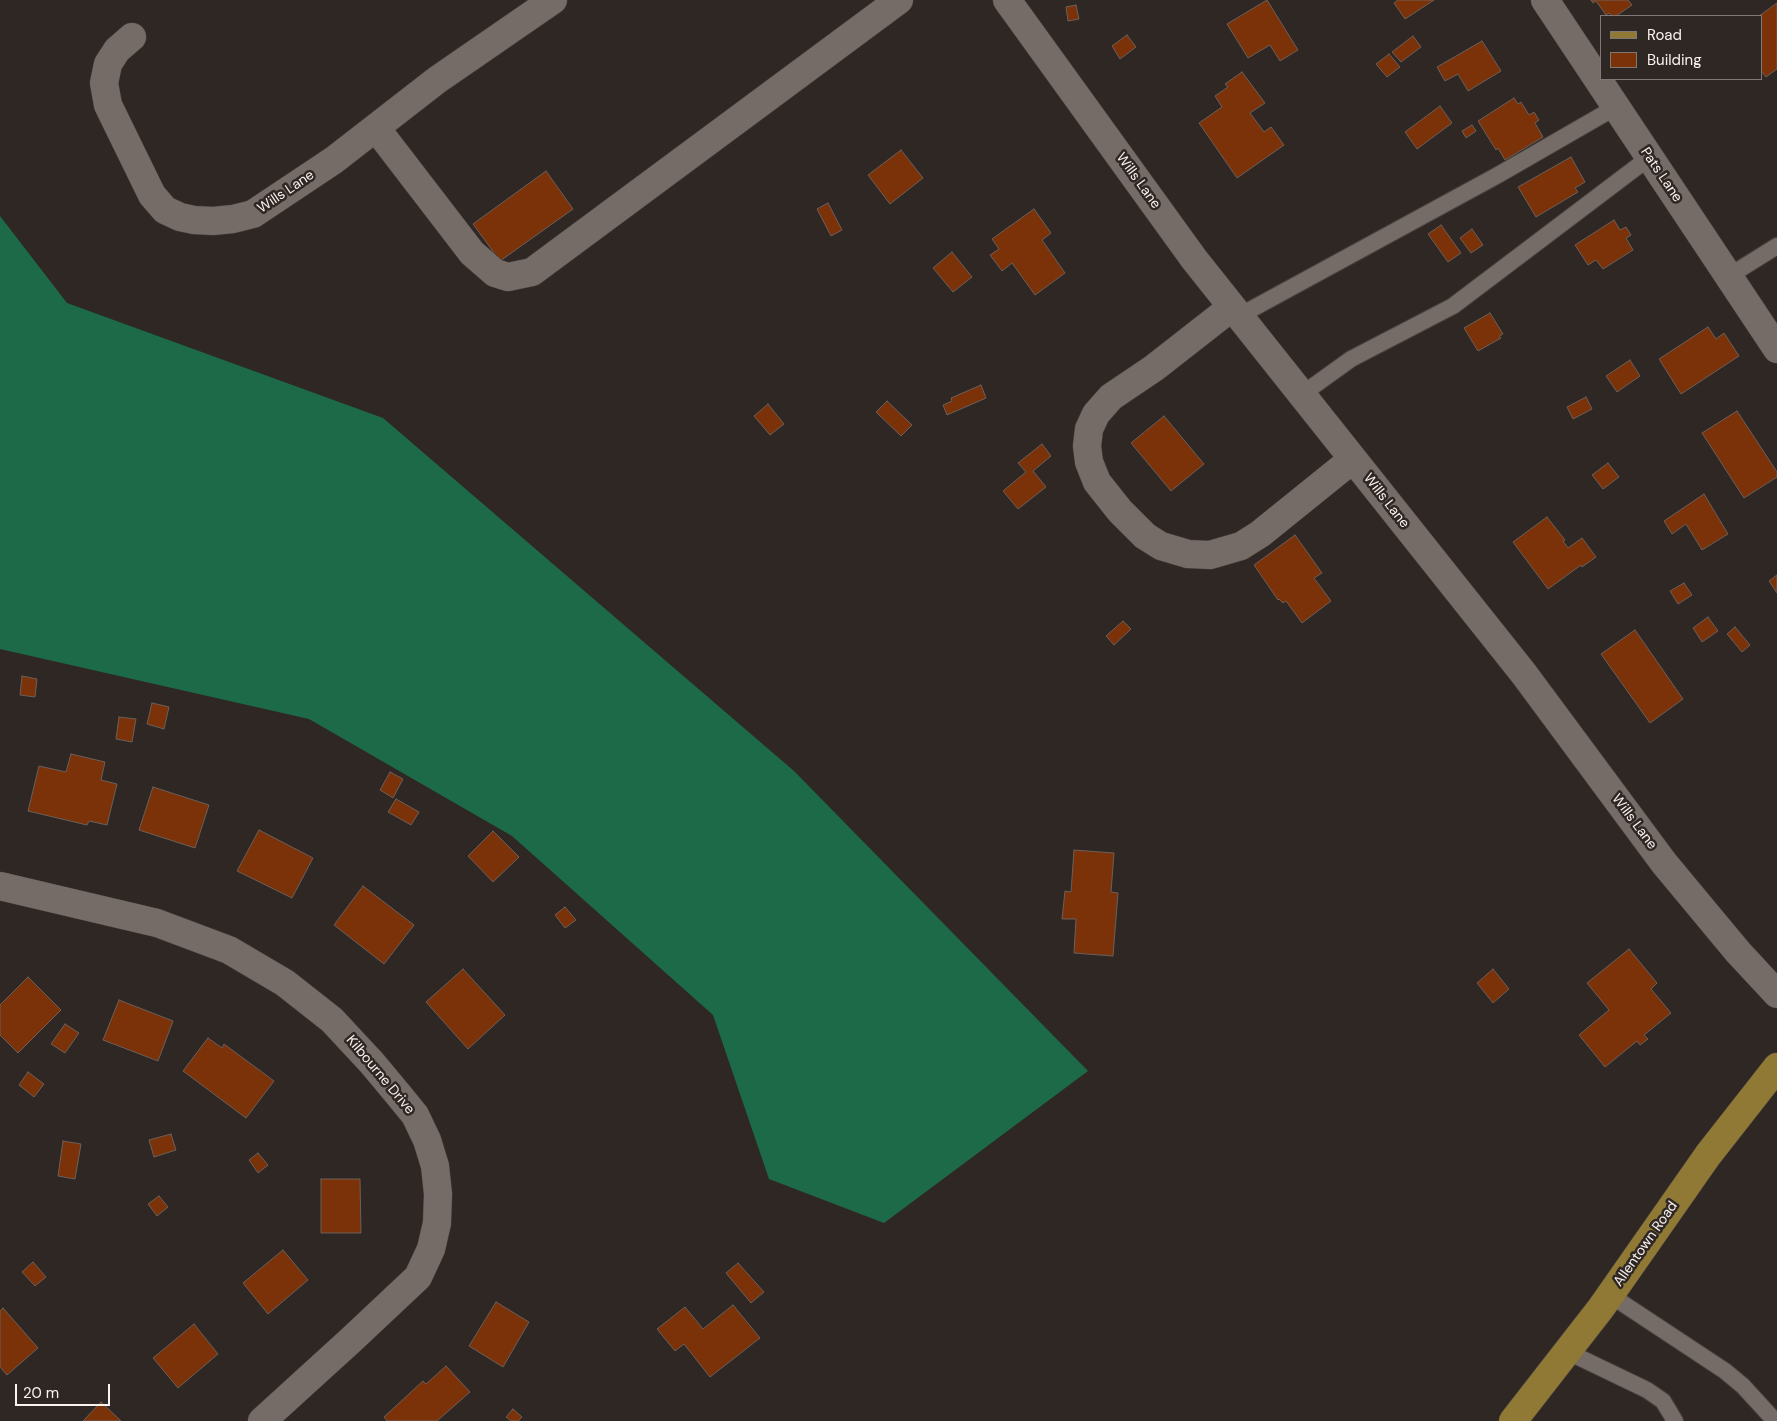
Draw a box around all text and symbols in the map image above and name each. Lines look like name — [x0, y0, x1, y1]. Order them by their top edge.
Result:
legend — [1600, 15, 1762, 80]
text: Road — [1647, 25, 1682, 45]
text: Building — [1647, 50, 1702, 70]
street label: Pats Lane — [1637, 144, 1685, 206]
street label: Wills Lane — [1112, 150, 1164, 212]
street label: Wills Lane — [254, 167, 318, 217]
street label: Wills Lane — [1359, 470, 1413, 532]
street label: Wills Lane — [1608, 791, 1660, 853]
street label: Kilbourne Drive — [342, 1032, 418, 1118]
street label: Allentown Road — [1610, 1198, 1682, 1290]
scale bar — [18, 1374, 112, 1406]
text: 20 m — [23, 1383, 59, 1403]

